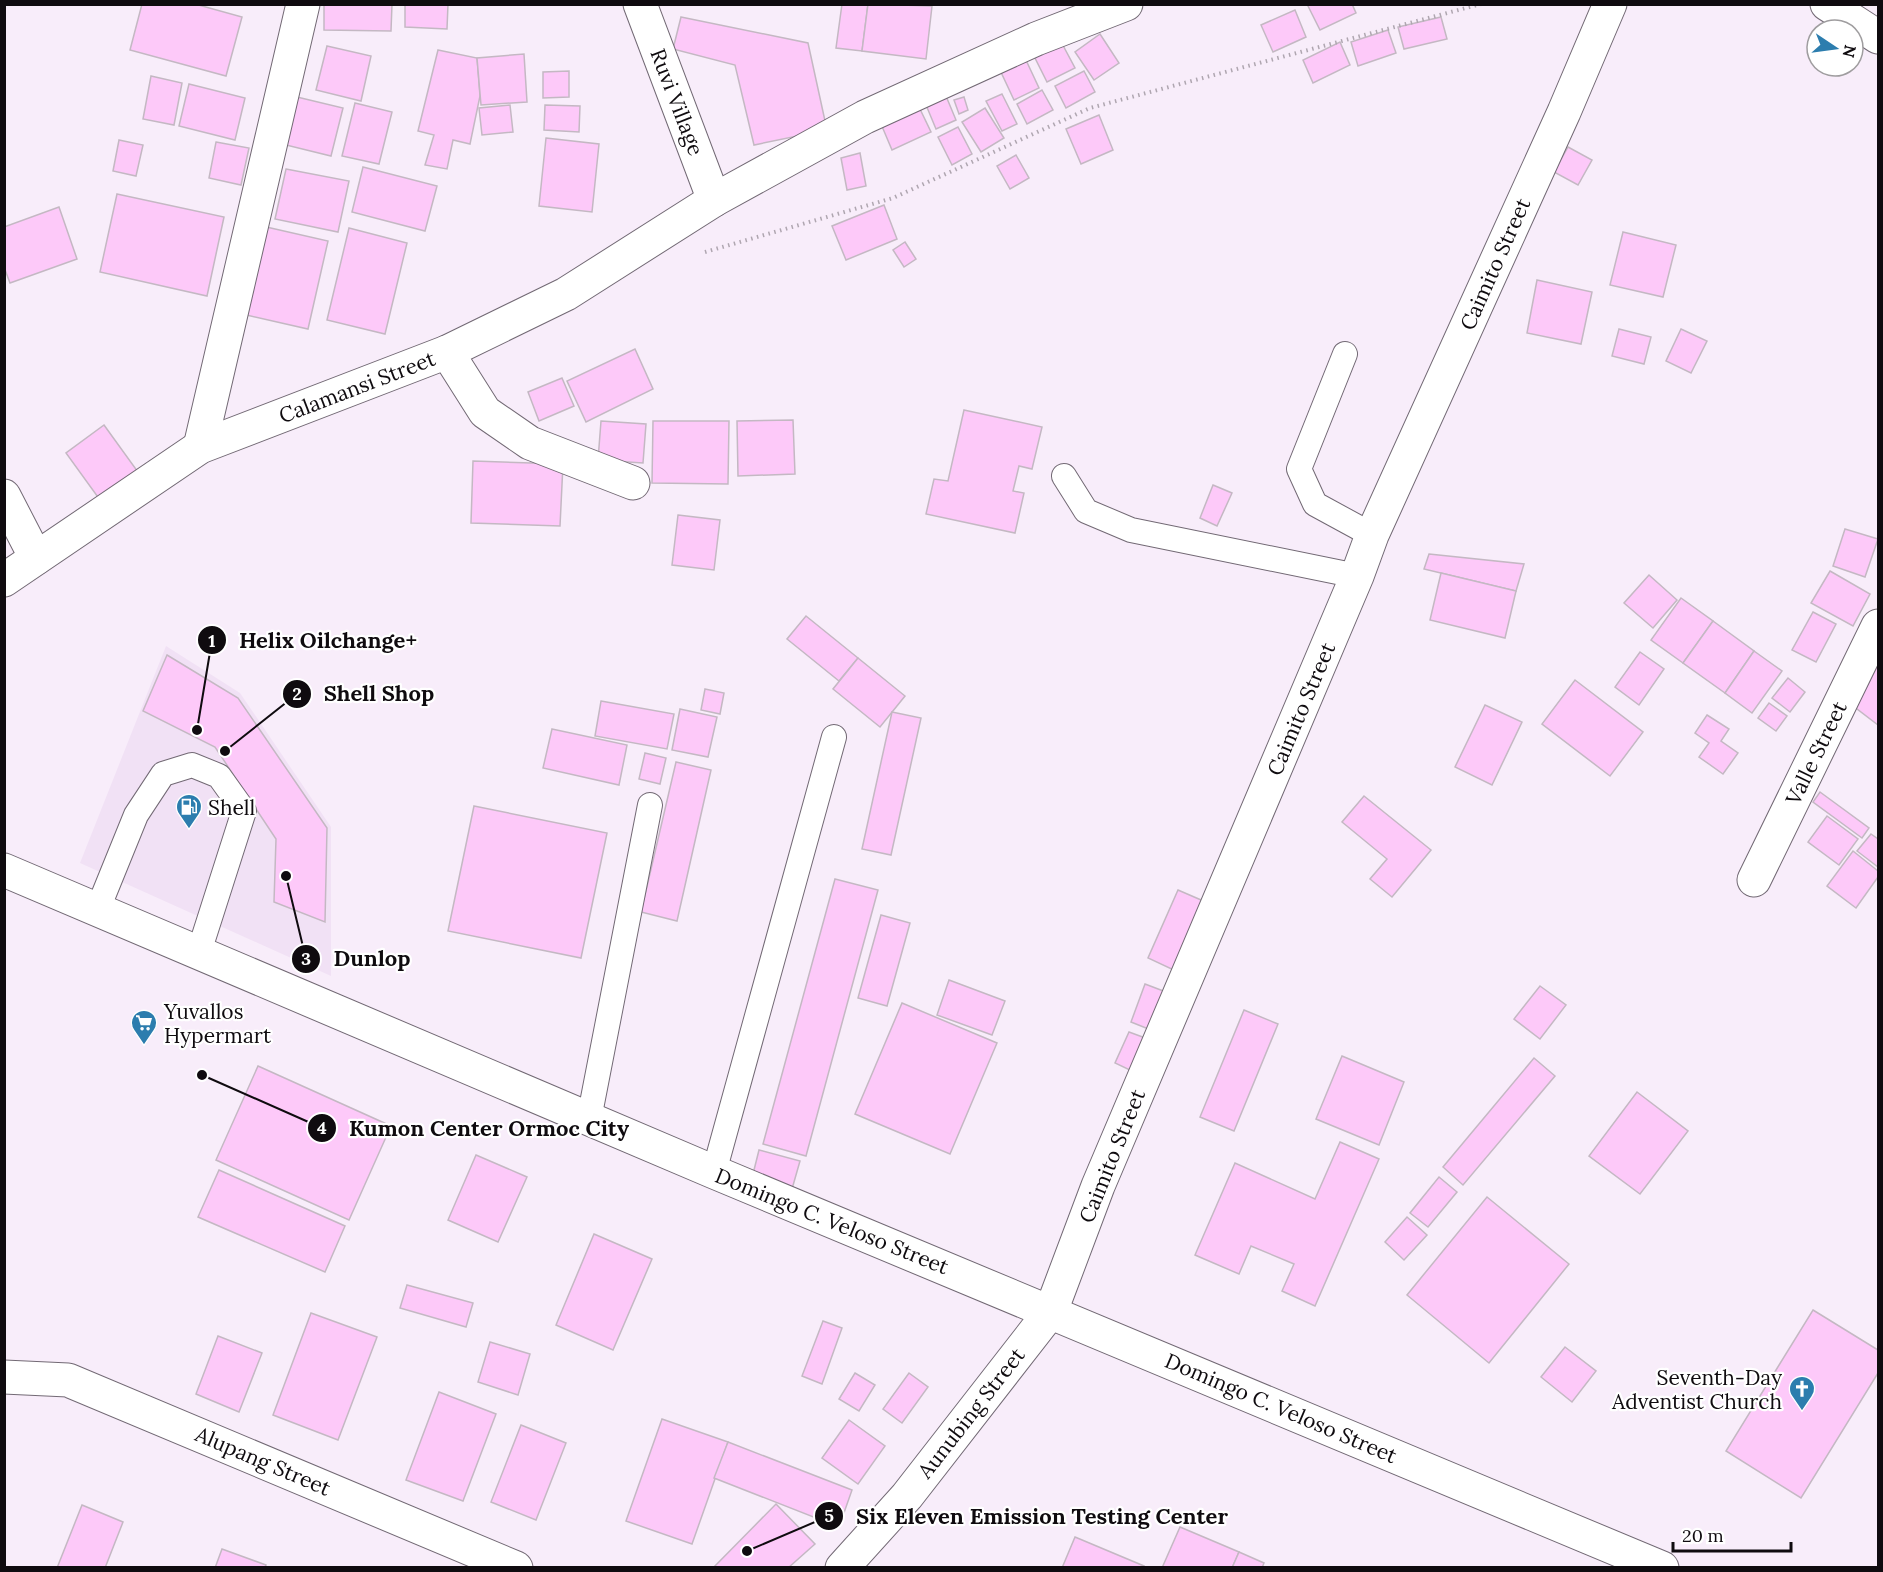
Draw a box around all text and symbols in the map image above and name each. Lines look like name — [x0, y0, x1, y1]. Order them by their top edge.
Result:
north arrow — [1805, 18, 1865, 78]
text: N — [1838, 43, 1861, 60]
street label: Ruvi Village — [644, 45, 710, 159]
street label: Caimito Street — [1454, 193, 1537, 334]
street label: Calamansi Street — [275, 345, 440, 429]
callout: Helix Oilchange+ — [197, 620, 430, 660]
text: Helix Oilchange+ — [239, 626, 417, 654]
text: 1 — [208, 629, 216, 652]
street label: Caimito Street — [1261, 638, 1341, 780]
callout: Shell Shop — [282, 674, 446, 714]
text: Shell Shop — [324, 679, 434, 707]
text: 2 — [292, 682, 302, 705]
street label: Valle Street — [1779, 696, 1853, 810]
fuel station icon: Shell — [174, 792, 204, 830]
place label: Shell — [208, 794, 255, 821]
callout: Dunlop — [291, 939, 422, 979]
text: Dunlop — [334, 944, 410, 972]
text: 3 — [301, 947, 311, 970]
place label: Yuvallos Hypermart — [163, 998, 272, 1049]
supermarket icon: Yuvallos Hypermart — [129, 1008, 159, 1046]
street label: Caimito Street — [1073, 1084, 1151, 1227]
callout: Kumon Center Ormoc City — [307, 1108, 641, 1148]
text: Kumon Center Ormoc City — [349, 1114, 630, 1142]
text: 4 — [317, 1116, 327, 1139]
street label: Domingo C. Veloso Street — [711, 1162, 953, 1281]
street label: Aunubing Street — [911, 1342, 1031, 1485]
street label: Domingo C. Veloso Street — [1161, 1347, 1402, 1469]
place label: Seventh-Day Adventist Church — [1611, 1364, 1782, 1415]
church icon: Seventh-Day Adventist Church — [1787, 1374, 1817, 1412]
street label: Alupang Street — [190, 1420, 335, 1502]
callout: Six Eleven Emission Testing Center — [814, 1496, 1240, 1536]
text: Six Eleven Emission Testing Center — [856, 1502, 1228, 1530]
text: 5 — [824, 1504, 834, 1527]
scale bar — [1673, 1515, 1792, 1553]
text: 20 m — [1682, 1524, 1724, 1547]

